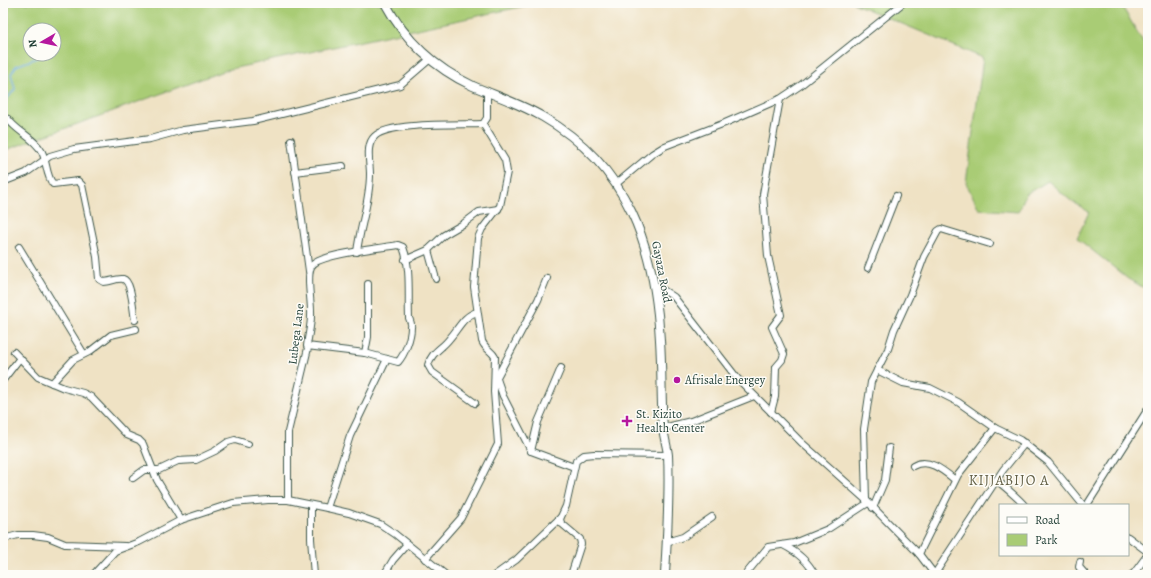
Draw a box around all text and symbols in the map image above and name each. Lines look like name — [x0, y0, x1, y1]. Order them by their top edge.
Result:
north arrow — [22, 22, 62, 62]
text: N — [25, 38, 41, 49]
street label: Gayaza Road — [648, 240, 676, 305]
street label: Lubega Lane — [284, 303, 308, 365]
place label: Afrisale Energey — [684, 372, 766, 388]
marker: Afrisale Energey — [672, 375, 682, 385]
place label: St. Kizito Health Center — [636, 406, 705, 436]
marker: St. Kizito Health Center — [621, 415, 633, 427]
district label: KIJJABIJO A — [969, 471, 1049, 490]
legend — [999, 504, 1129, 556]
text: Road — [1035, 512, 1061, 528]
text: Park — [1035, 532, 1058, 548]

